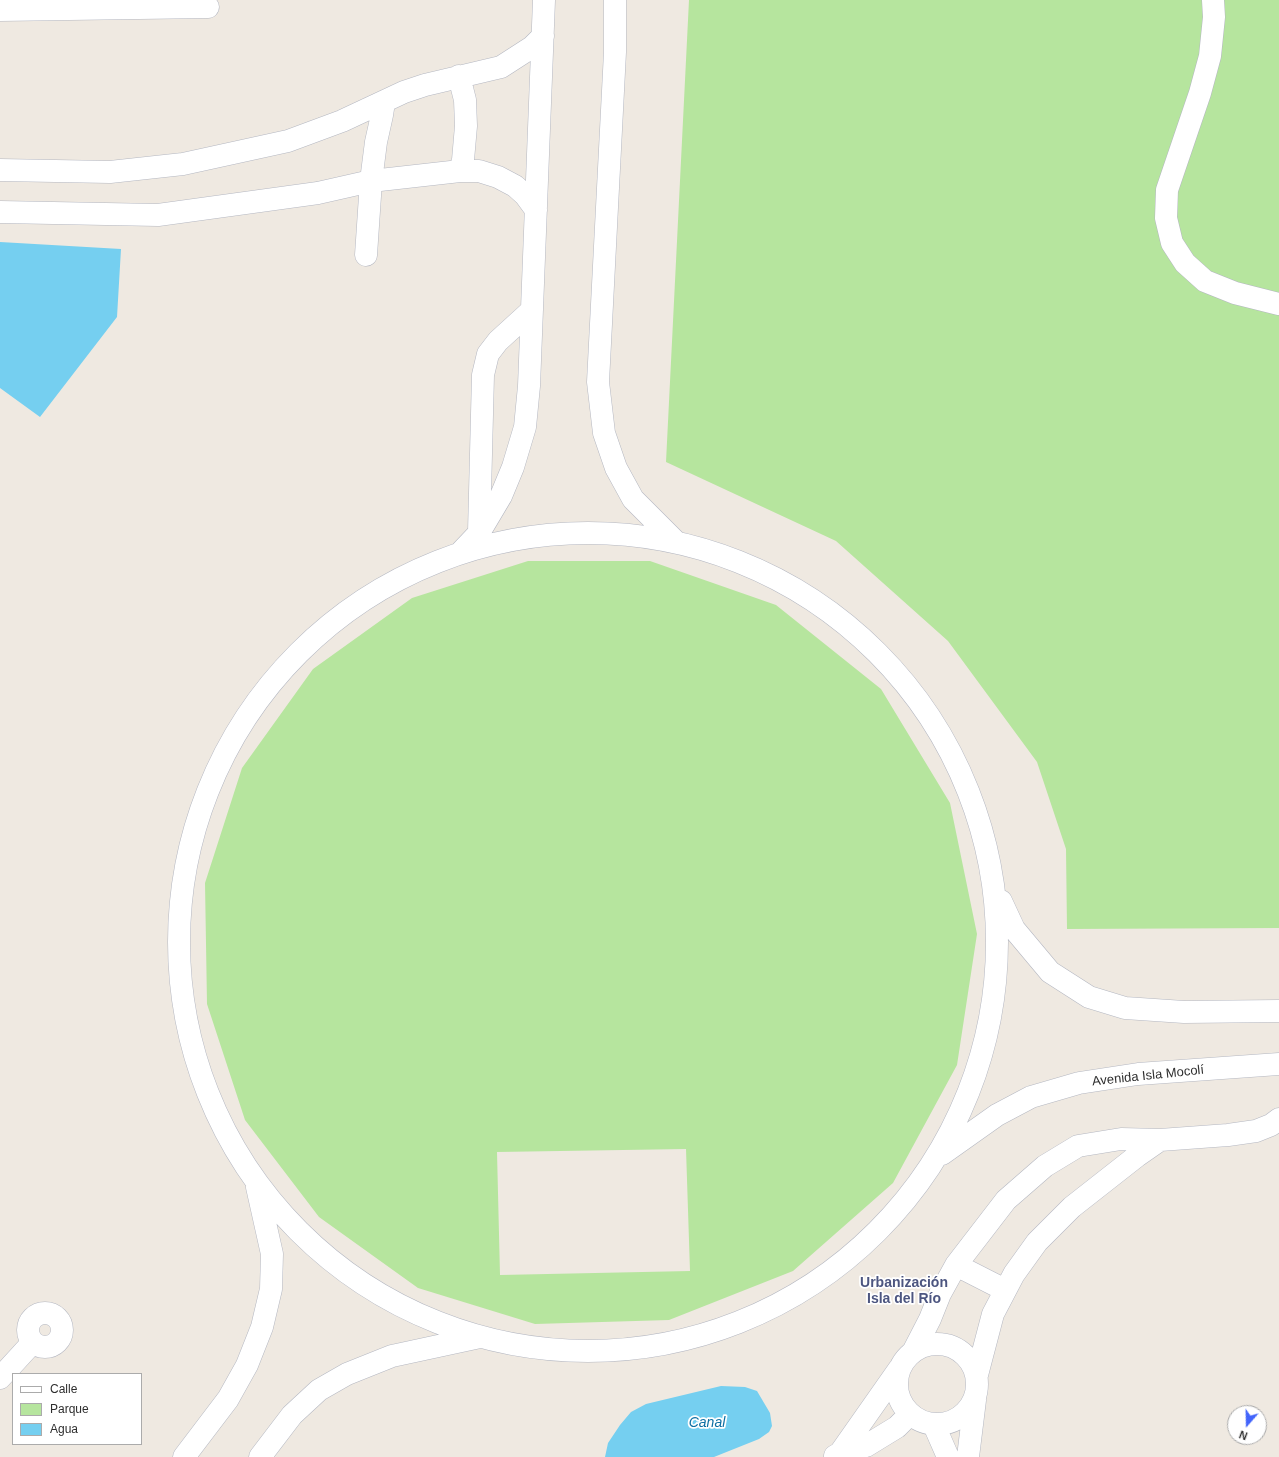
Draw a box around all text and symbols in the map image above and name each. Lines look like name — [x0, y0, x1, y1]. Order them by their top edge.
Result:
street label: Avenida Isla Mocolí — [1091, 1062, 1205, 1090]
district label: Urbanización Isla del Río — [860, 1275, 948, 1308]
legend — [12, 1373, 142, 1445]
text: Calle — [50, 1382, 77, 1396]
text: Parque — [50, 1402, 89, 1416]
north arrow — [1227, 1405, 1267, 1445]
water label: Canal — [689, 1415, 725, 1431]
text: Agua — [50, 1422, 78, 1436]
text: N — [1237, 1428, 1249, 1442]

